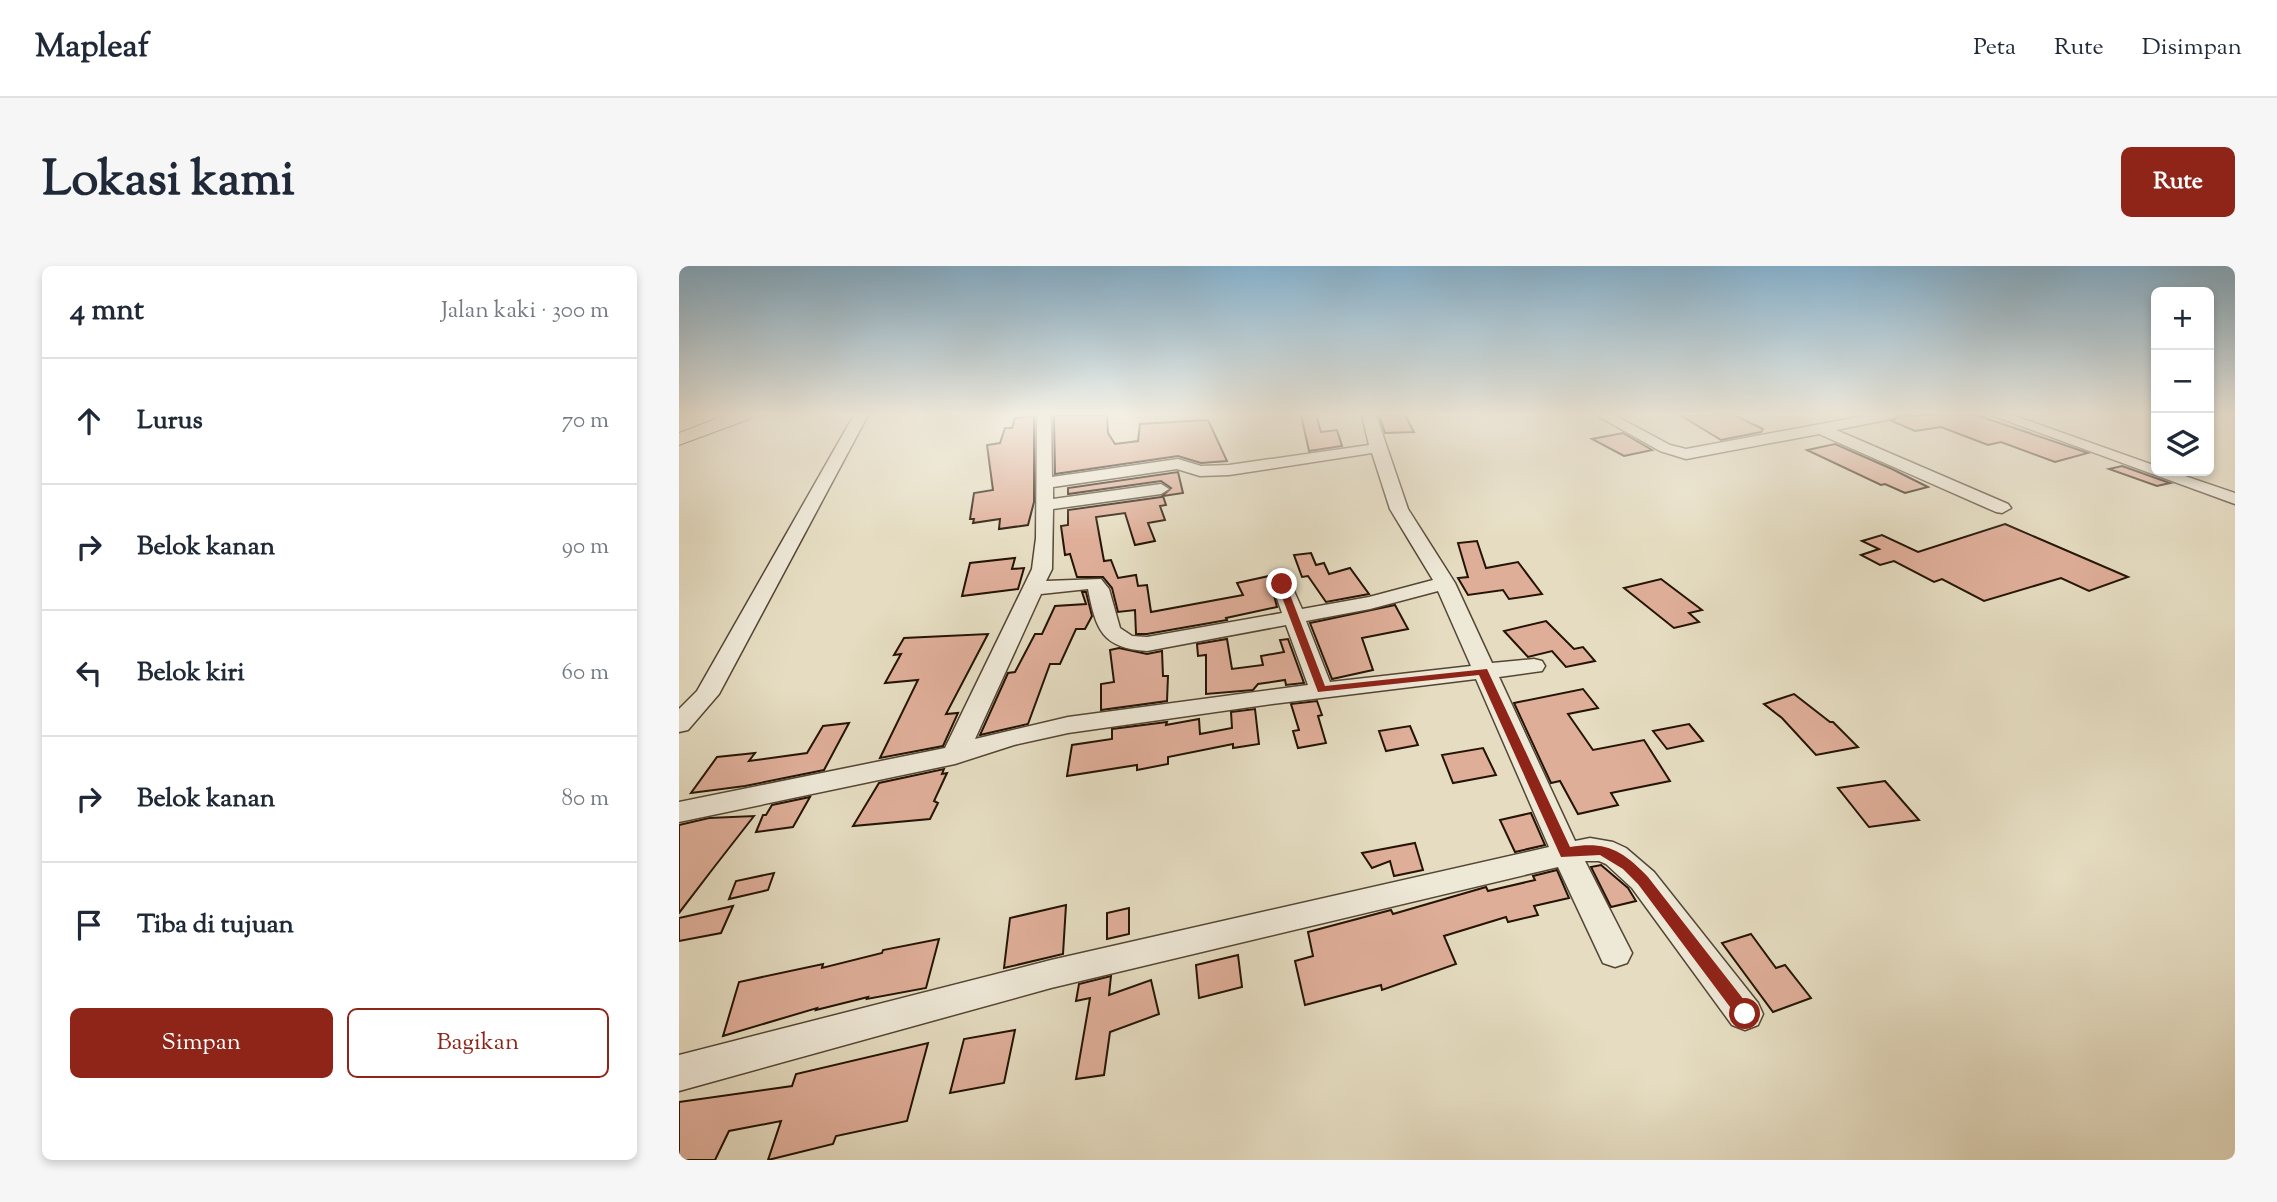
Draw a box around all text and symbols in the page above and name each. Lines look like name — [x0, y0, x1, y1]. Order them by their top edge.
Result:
text: Mapleaf — [35, 24, 149, 72]
text: Peta — [1973, 31, 2016, 65]
text: Rute — [2054, 31, 2104, 65]
text: Disimpan — [2142, 31, 2242, 65]
text: Lokasi kami — [42, 147, 295, 217]
button: Rute — [2121, 147, 2235, 217]
map controls — [2151, 287, 2214, 476]
button: + — [2151, 287, 2214, 350]
text: 4 mnt — [70, 290, 144, 333]
text: Jalan kaki · 300 m — [441, 295, 609, 328]
button: − — [2151, 350, 2214, 413]
icon: ahead — [70, 402, 108, 440]
text: Lurus — [137, 403, 203, 440]
text: 70 m — [562, 405, 609, 438]
button: layers — [2151, 413, 2214, 476]
icon: right — [70, 528, 108, 566]
text: Belok kanan — [137, 529, 275, 566]
text: 90 m — [562, 531, 609, 564]
route end — [1266, 568, 1297, 599]
icon: left — [70, 654, 108, 692]
text: Belok kiri — [137, 655, 245, 692]
text: 60 m — [561, 657, 609, 690]
icon: right — [70, 780, 108, 818]
text: Belok kanan — [137, 781, 275, 818]
text: 80 m — [561, 783, 609, 816]
icon: arrive — [70, 906, 108, 944]
text: Tiba di tujuan — [137, 907, 294, 944]
route start — [1729, 998, 1760, 1029]
button: Simpan — [70, 1008, 333, 1078]
button: Bagikan — [347, 1008, 609, 1078]

